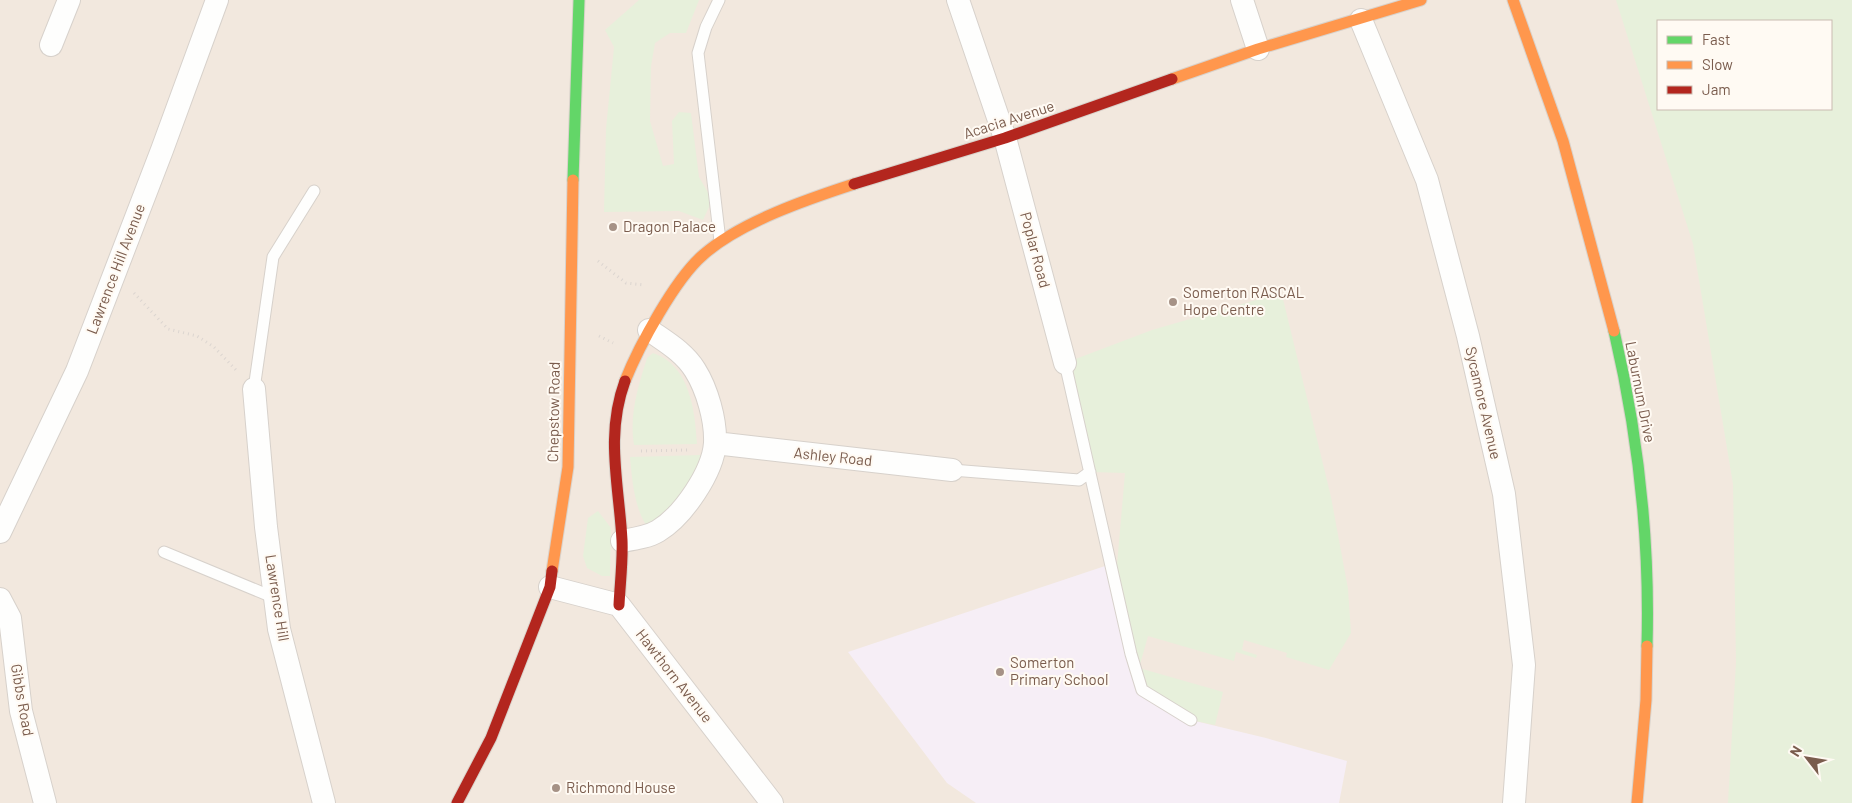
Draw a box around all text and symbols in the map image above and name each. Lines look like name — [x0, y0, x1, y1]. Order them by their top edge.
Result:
legend — [1657, 20, 1832, 110]
text: Fast — [1702, 30, 1730, 48]
text: Slow — [1702, 55, 1733, 73]
text: Jam — [1702, 80, 1731, 98]
street label: Acacia Avenue — [961, 96, 1056, 142]
street label: Lawrence Hill Avenue — [82, 201, 148, 336]
street label: Poplar Road — [1017, 210, 1055, 290]
place label: Dragon Palace — [623, 217, 716, 235]
marker: Dragon Palace — [607, 221, 619, 233]
place label: Somerton RASCAL Hope Centre — [1183, 283, 1304, 318]
marker: Somerton RASCAL Hope Centre — [1167, 296, 1179, 308]
street label: Laburnum Drive — [1622, 340, 1660, 444]
street label: Sycamore Avenue — [1462, 345, 1506, 461]
street label: Chepstow Road — [543, 362, 563, 462]
street label: Ashley Road — [793, 443, 873, 469]
street label: Lawrence Hill — [262, 553, 294, 642]
street label: Hawthorn Avenue — [633, 625, 717, 726]
place label: Somerton Primary School — [1010, 653, 1108, 688]
street label: Gibbs Road — [8, 662, 38, 737]
marker: Somerton Primary School — [994, 666, 1006, 678]
north arrow — [1782, 733, 1832, 783]
text: N — [1786, 743, 1805, 759]
place label: Richmond House — [566, 778, 676, 796]
marker: Richmond House — [550, 782, 562, 794]

